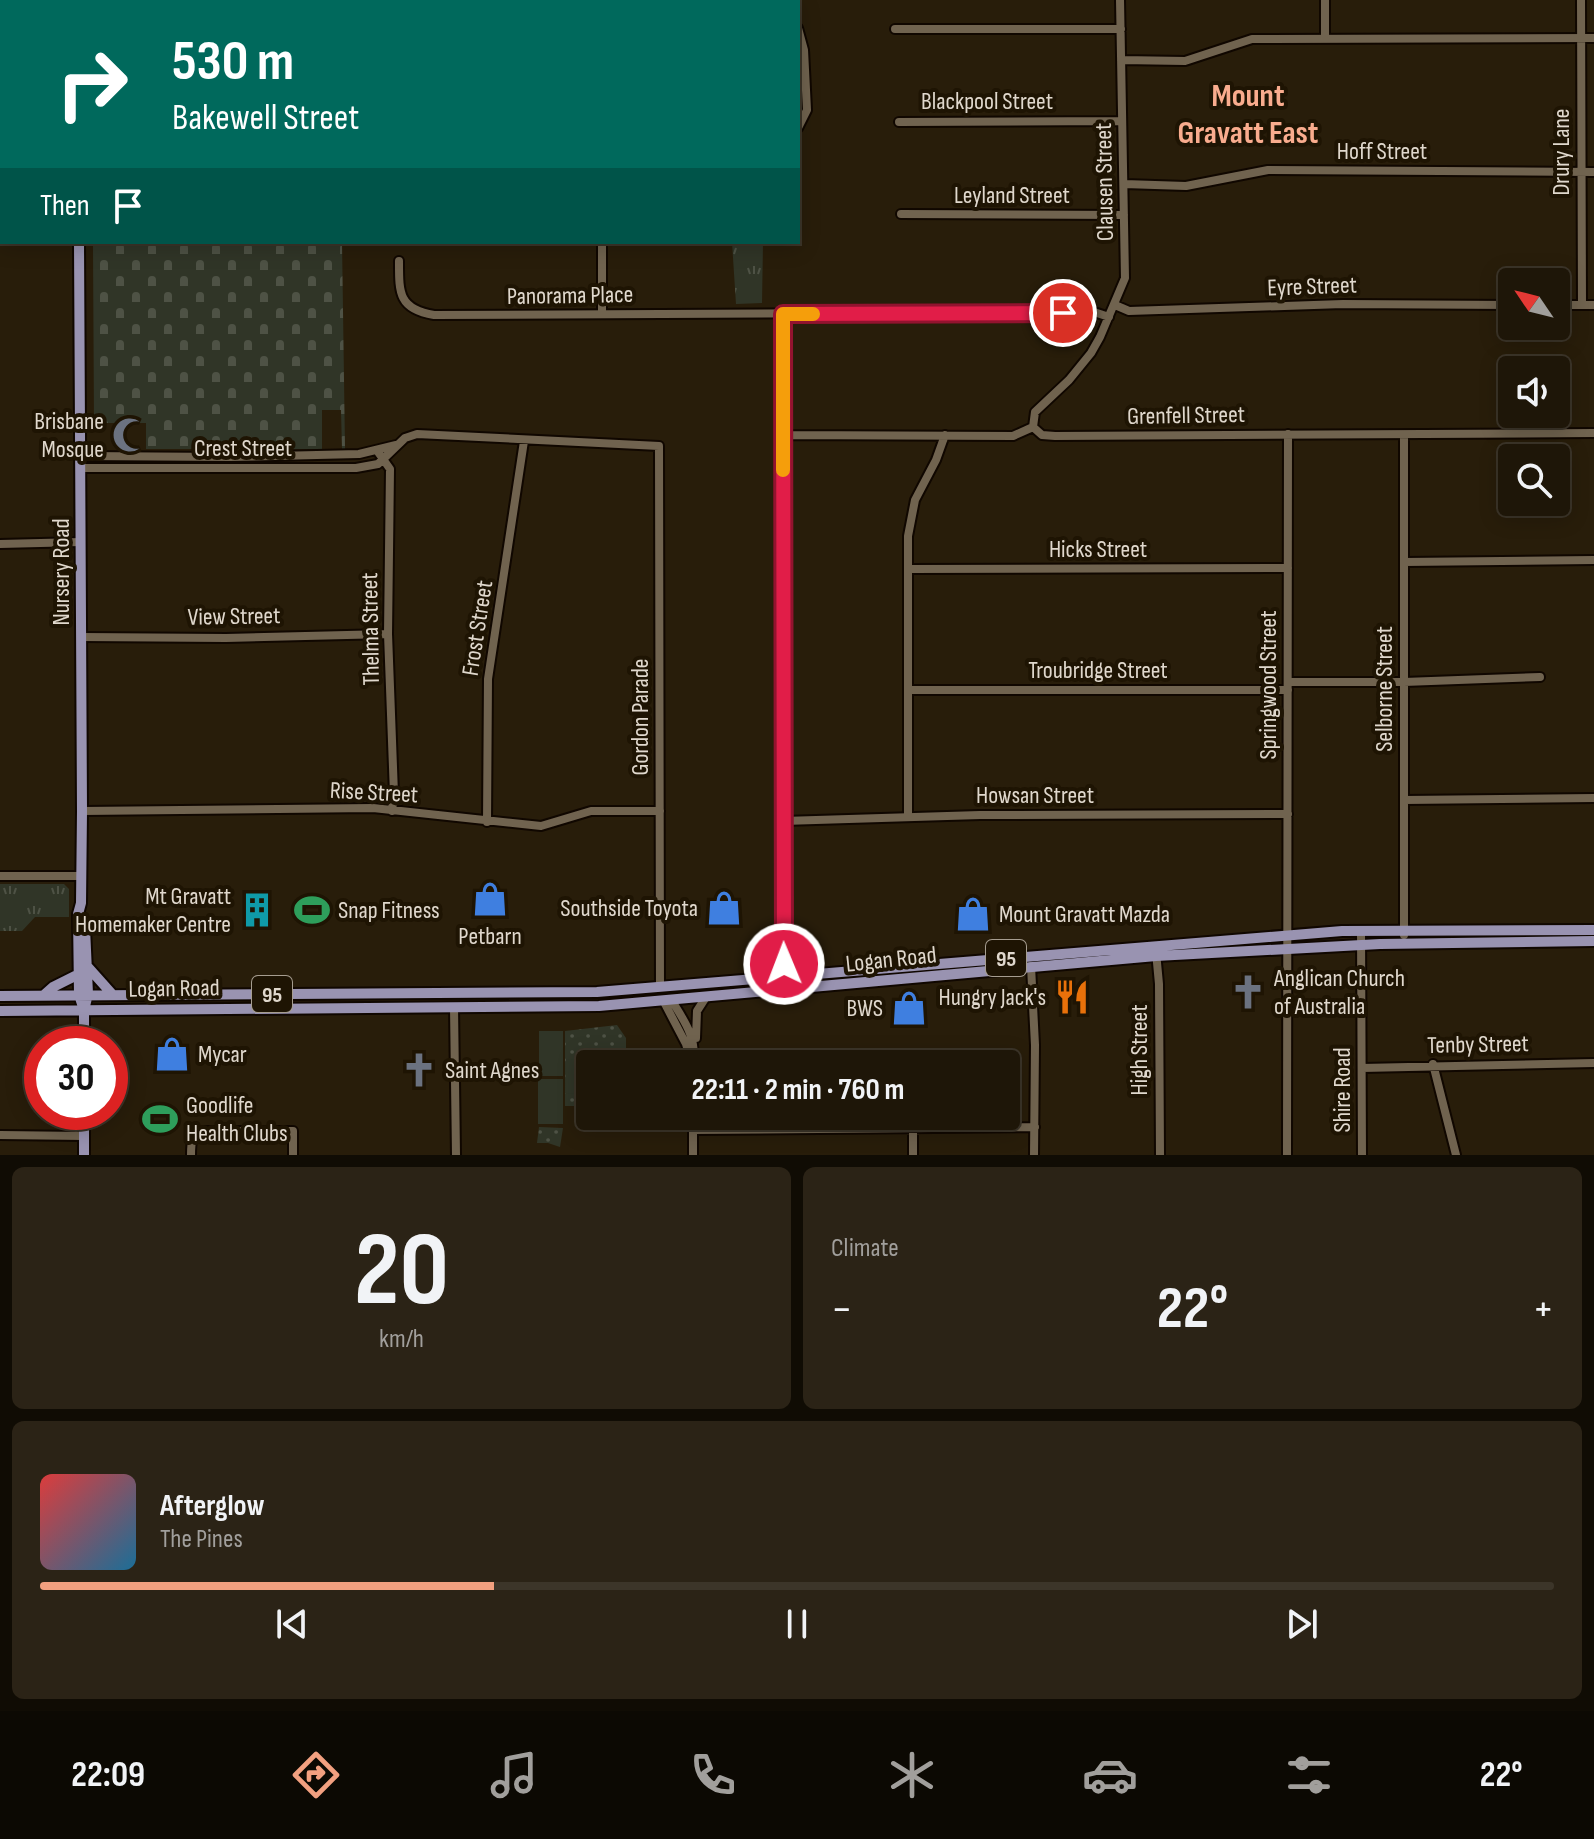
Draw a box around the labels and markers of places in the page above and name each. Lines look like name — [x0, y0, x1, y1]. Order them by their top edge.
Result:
pin — [1029, 279, 1097, 347]
place label: Brisbane Mosque — [34, 407, 104, 464]
mosque icon: Brisbane Mosque — [111, 416, 149, 454]
shop icon: Petbarn — [471, 880, 509, 918]
place label: Mt Gravatt Homemaker Centre — [75, 882, 231, 939]
shop icon: Southside Toyota — [705, 889, 743, 927]
building icon: Mt Gravatt Homemaker Centre — [238, 891, 276, 929]
sports icon: Snap Fitness — [293, 891, 331, 929]
place label: Southside Toyota — [560, 894, 698, 923]
shop icon: Mount Gravatt Mazda — [954, 895, 992, 933]
place label: Snap Fitness — [338, 896, 440, 925]
place label: Mount Gravatt Mazda — [999, 900, 1170, 929]
place label: Petbarn — [458, 922, 522, 951]
place label: Anglican Church of Australia — [1273, 964, 1405, 1021]
church icon: Anglican Church of Australia — [1229, 973, 1267, 1011]
restaurant icon: Hungry Jack's — [1053, 978, 1091, 1016]
place label: Hungry Jack's — [938, 983, 1046, 1012]
shop icon: BWS — [890, 989, 928, 1027]
place label: BWS — [847, 994, 883, 1023]
shop icon: Mycar — [153, 1035, 191, 1073]
place label: Mycar — [198, 1040, 247, 1069]
church icon: Saint Agnes — [400, 1051, 438, 1089]
place label: Saint Agnes — [445, 1056, 539, 1085]
place label: Goodlife Health Clubs — [186, 1091, 288, 1148]
sports icon: Goodlife Health Clubs — [141, 1100, 179, 1138]

